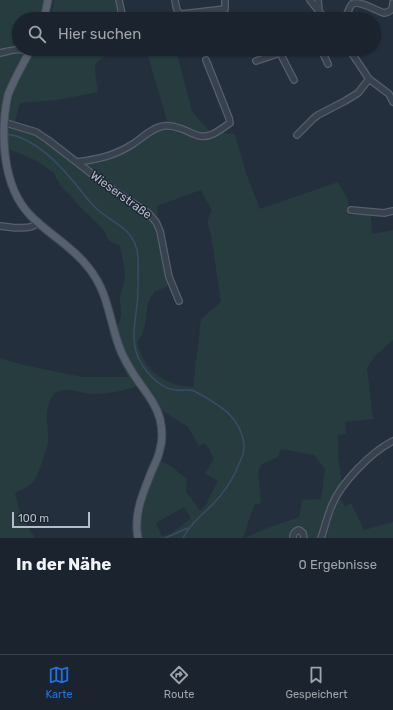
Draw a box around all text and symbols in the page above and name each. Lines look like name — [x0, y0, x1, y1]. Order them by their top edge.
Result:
search box — [12, 12, 381, 56]
icon: search — [26, 23, 48, 45]
text: Hier suchen — [58, 25, 141, 43]
street label: Wieserstraße — [88, 168, 155, 222]
scale bar — [12, 510, 90, 529]
text: 100 m — [18, 512, 49, 525]
text: In der Nähe — [16, 554, 111, 574]
text: 0 Ergebnisse — [299, 557, 377, 572]
tab: Karte — [46, 664, 73, 701]
tab: Route — [164, 664, 194, 701]
tab: Gespeichert — [285, 664, 347, 701]

